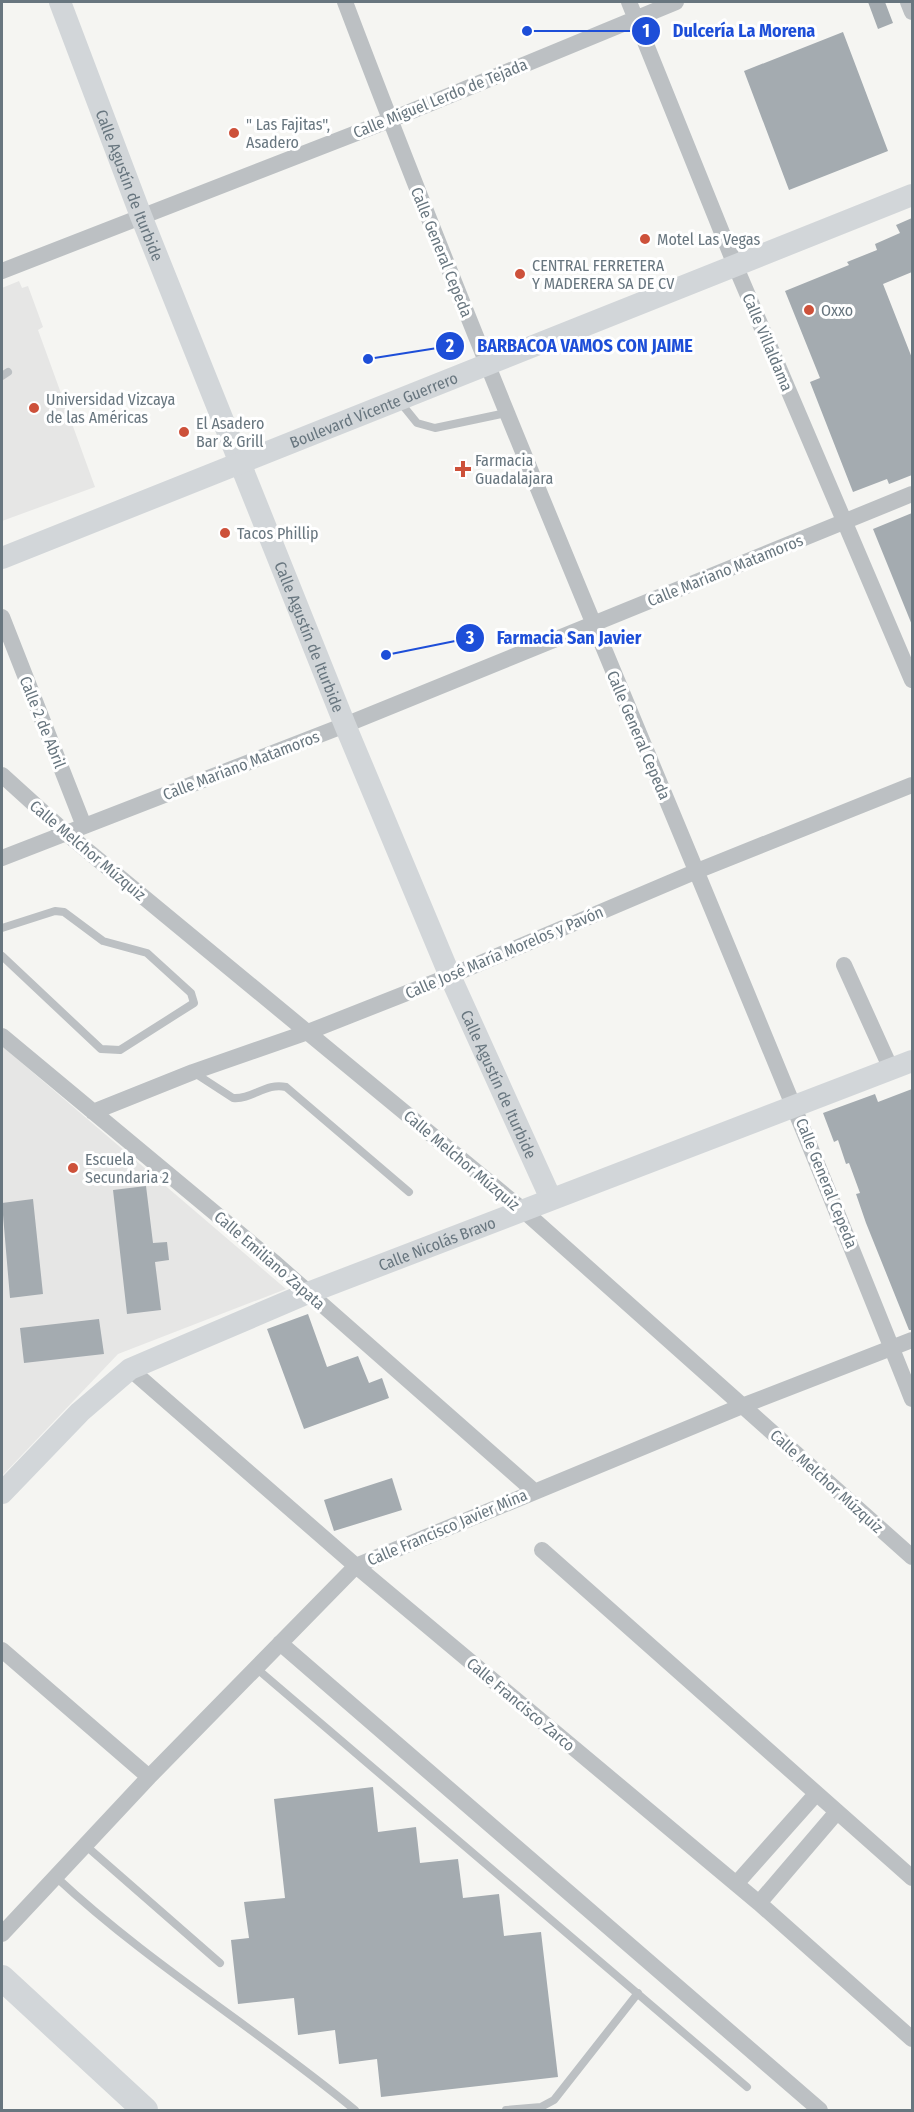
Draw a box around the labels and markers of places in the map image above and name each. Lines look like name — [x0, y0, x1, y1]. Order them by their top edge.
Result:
callout: Dulcería La Morena — [631, 13, 827, 49]
place label: " Las Fajitas", Asadero — [246, 115, 330, 152]
marker: " Las Fajitas", Asadero — [227, 126, 241, 140]
place label: Motel Las Vegas — [657, 230, 761, 249]
marker: Motel Las Vegas — [638, 232, 652, 246]
place label: CENTRAL FERRETERA Y MADERERA SA DE CV — [532, 256, 675, 293]
marker: CENTRAL FERRETERA Y MADERERA SA DE CV — [513, 267, 527, 281]
place label: Oxxo — [821, 301, 853, 320]
marker: Oxxo — [802, 303, 816, 317]
callout: BARBACOA VAMOS CON JAIME — [435, 328, 704, 364]
place label: Universidad Vizcaya de las Américas — [46, 390, 175, 427]
marker: Universidad Vizcaya de las Américas — [27, 401, 41, 415]
place label: El Asadero Bar & Grill — [196, 414, 264, 451]
marker: El Asadero Bar & Grill — [177, 425, 191, 439]
place label: Farmacia Guadalajara — [475, 451, 553, 488]
marker: Farmacia Guadalajara — [456, 462, 470, 476]
place label: Tacos Phillip — [237, 524, 319, 543]
marker: Tacos Phillip — [218, 526, 232, 540]
callout: Farmacia San Javier — [455, 620, 653, 656]
place label: Escuela Secundaria 2 — [85, 1150, 169, 1187]
marker: Escuela Secundaria 2 — [66, 1161, 80, 1175]

